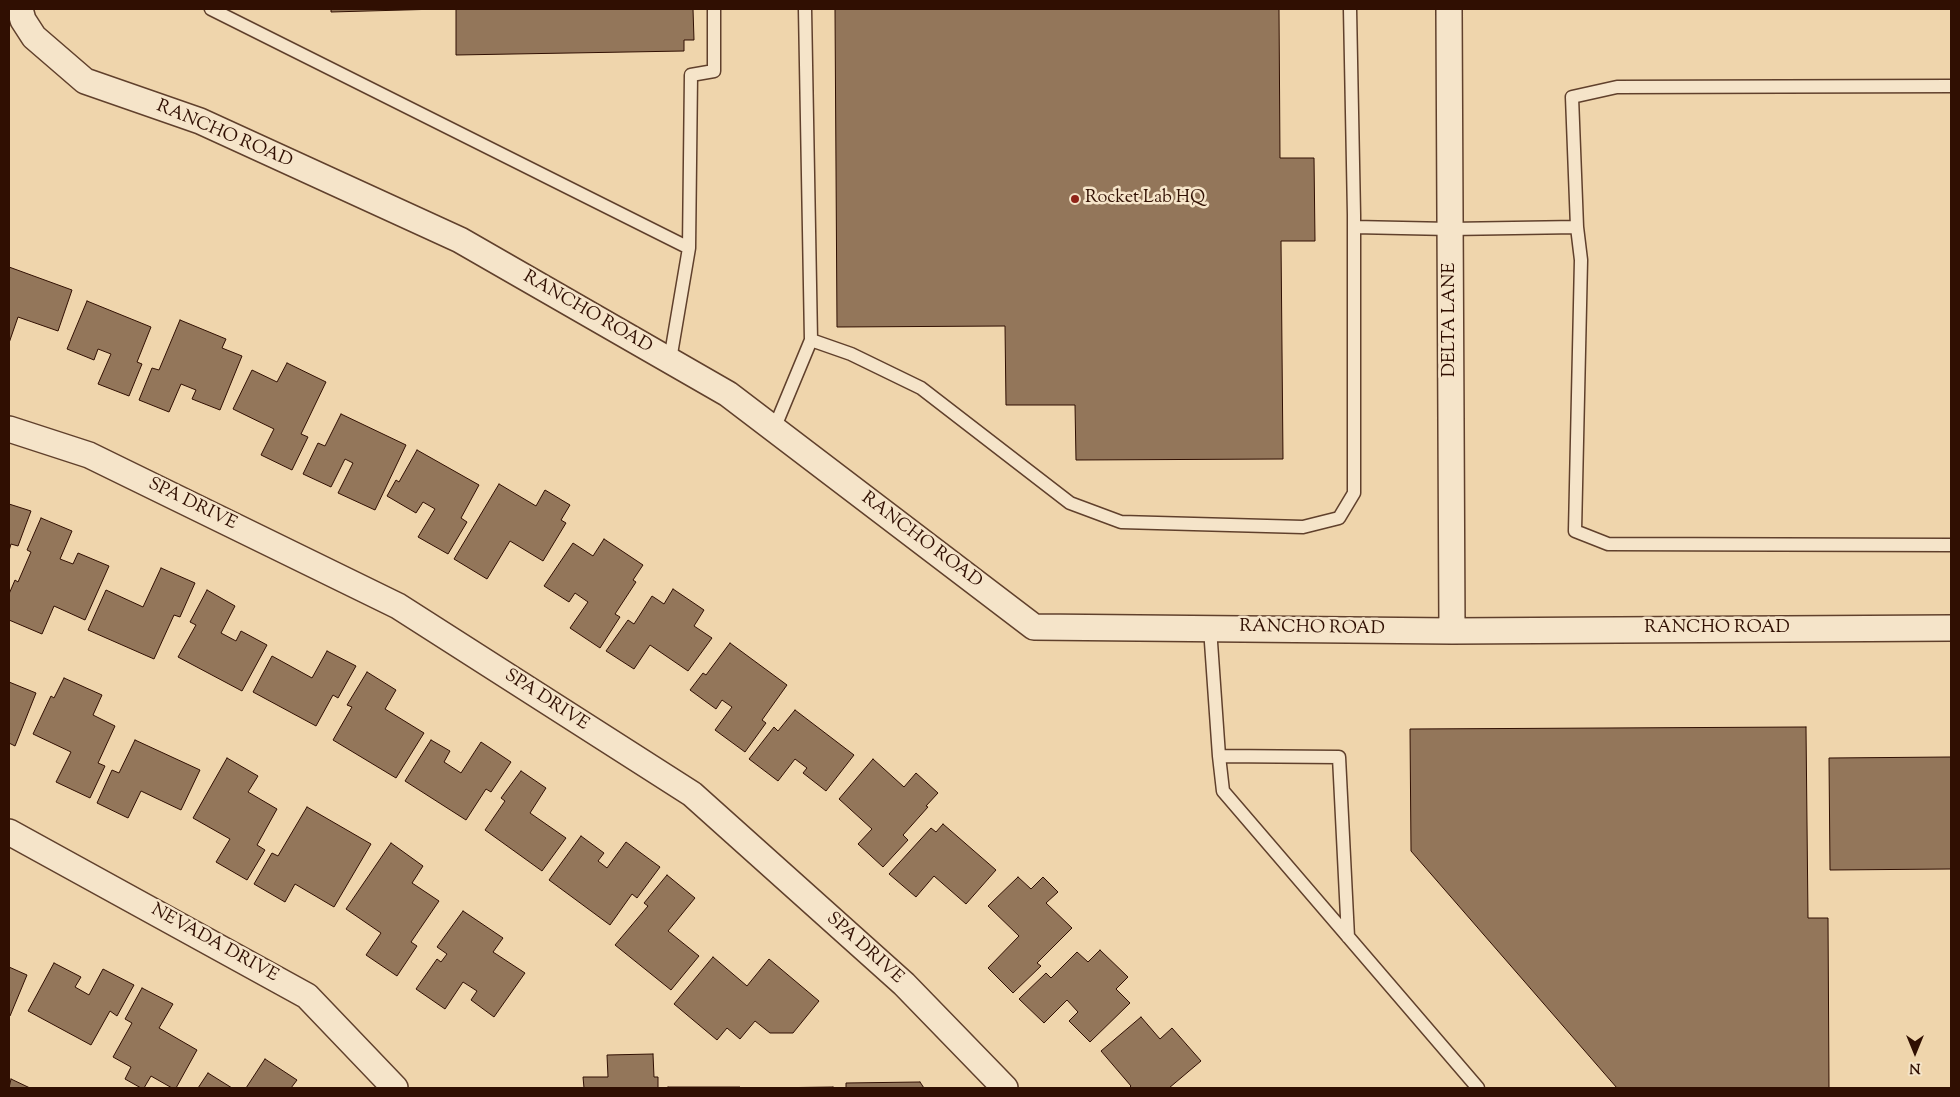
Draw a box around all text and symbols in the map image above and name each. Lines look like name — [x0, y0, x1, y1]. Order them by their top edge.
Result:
street label: RANCHO ROAD — [153, 97, 295, 173]
place label: Rocket Lab HQ — [1085, 188, 1205, 210]
marker: Rocket Lab HQ — [1069, 193, 1081, 205]
street label: DELTA LANE — [1440, 263, 1462, 377]
street label: RANCHO ROAD — [519, 267, 655, 359]
street label: SPA DRIVE — [144, 474, 240, 536]
street label: RANCHO ROAD — [856, 489, 986, 593]
street label: RANCHO ROAD — [1239, 617, 1385, 641]
street label: RANCHO ROAD — [1644, 618, 1790, 640]
street label: SPA DRIVE — [500, 666, 592, 736]
street label: NEVADA DRIVE — [147, 900, 281, 988]
street label: SPA DRIVE — [821, 909, 907, 989]
north arrow — [1890, 1027, 1940, 1077]
text: N — [1909, 1057, 1921, 1077]

